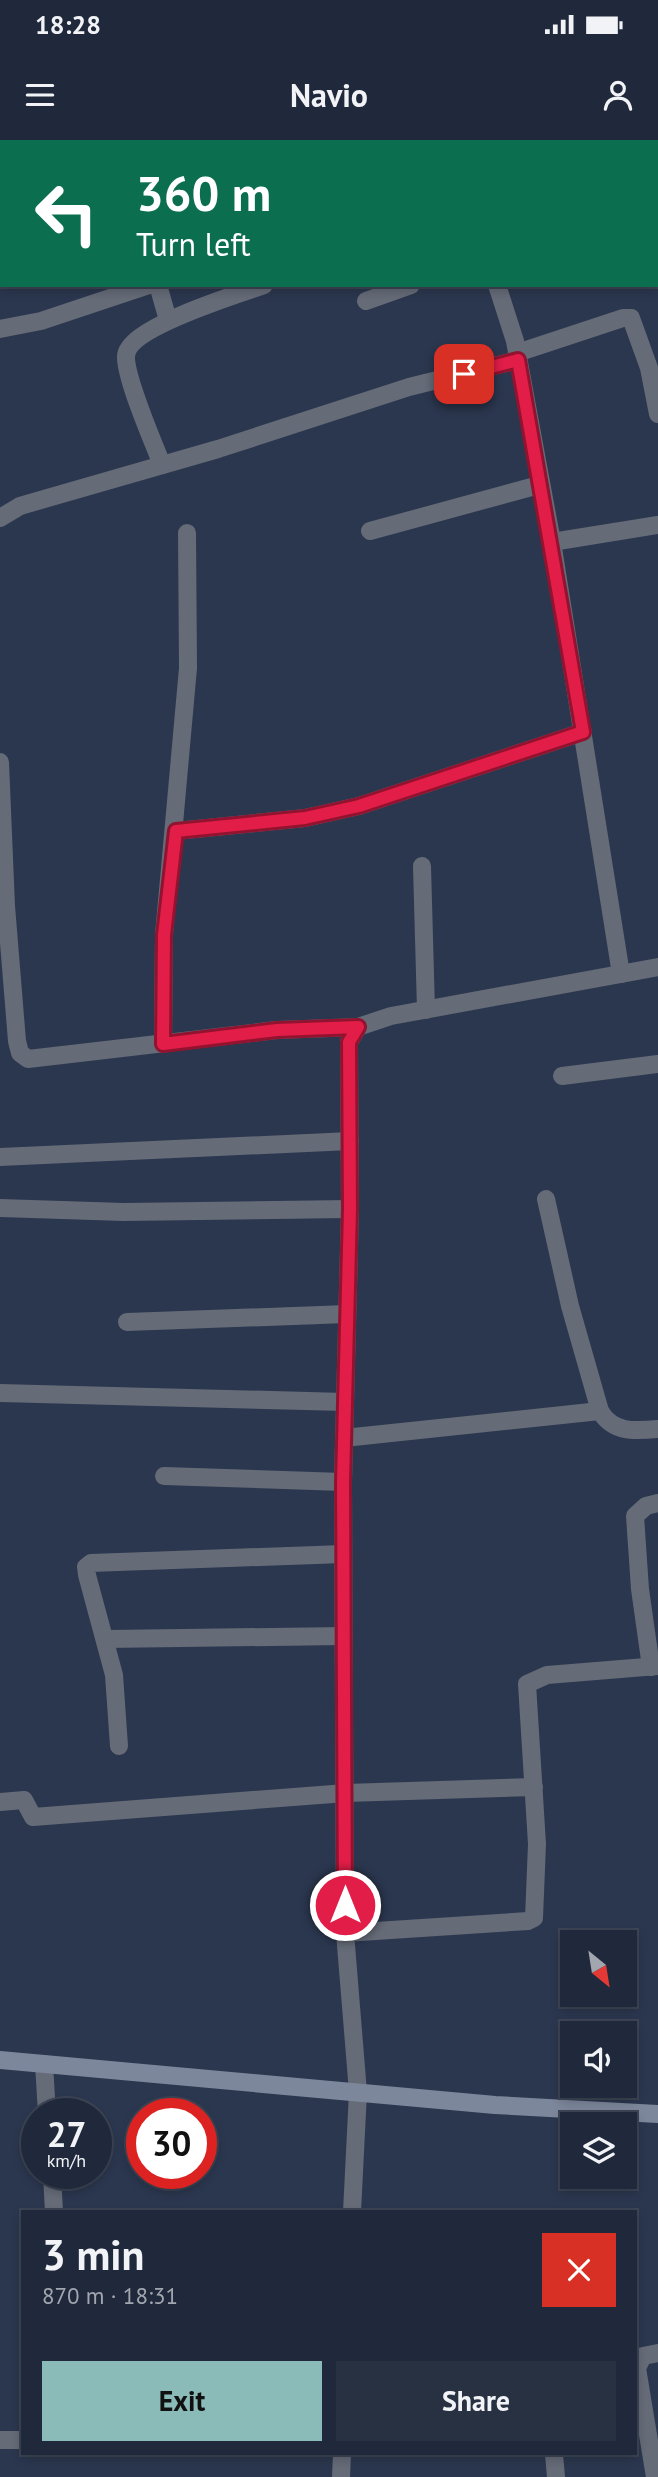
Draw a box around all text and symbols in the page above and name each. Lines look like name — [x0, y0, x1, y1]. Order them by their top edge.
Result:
text: 18:28 — [35, 8, 101, 41]
text: Navio — [290, 74, 368, 116]
icon: menu — [21, 76, 59, 114]
icon: person — [599, 76, 637, 114]
text: 360 m — [136, 161, 271, 225]
icon: left — [21, 168, 112, 259]
text: Turn left — [136, 223, 251, 265]
pin — [434, 344, 494, 404]
icon: arrive — [445, 355, 483, 393]
position arrow — [308, 1868, 382, 1942]
north arrow — [560, 1930, 637, 2007]
map controls — [560, 1930, 637, 2189]
button: sound — [560, 2021, 637, 2098]
speed limit sign: 30 — [126, 2098, 217, 2189]
text: 27 — [47, 2111, 86, 2157]
button: layers — [560, 2112, 637, 2189]
text: km/h — [47, 2149, 86, 2172]
text: 3 min — [42, 2227, 144, 2282]
button: close — [542, 2233, 616, 2307]
text: 870 m · 18:31 — [42, 2281, 178, 2310]
button: Exit — [42, 2361, 322, 2441]
button: Share — [336, 2361, 616, 2441]

